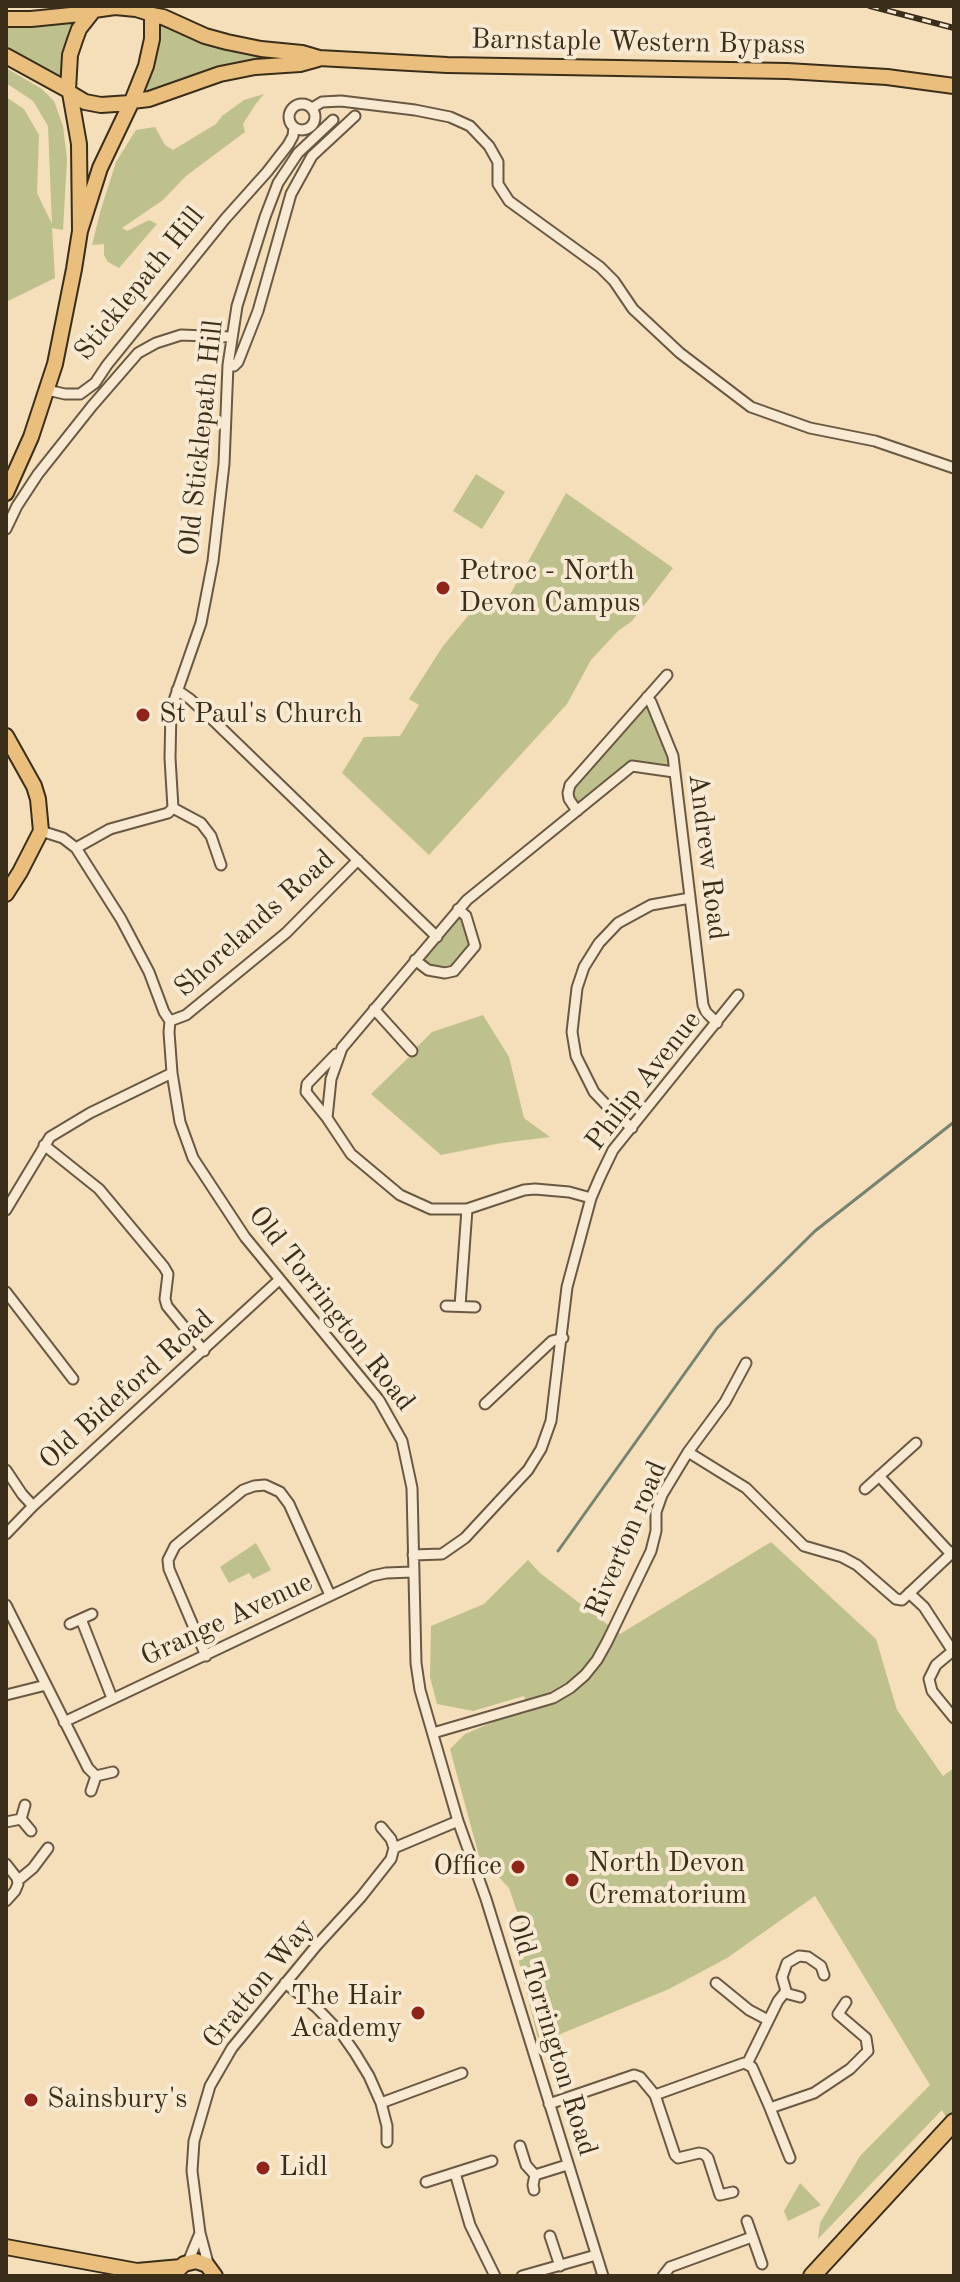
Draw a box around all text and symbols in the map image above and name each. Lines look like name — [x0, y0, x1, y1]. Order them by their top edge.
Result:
street label: Barnstaple Western Bypass — [470, 23, 806, 63]
street label: Sticklepath Hill — [68, 200, 212, 368]
street label: Old Sticklepath Hill — [173, 318, 231, 558]
place label: Petroc - North Devon Campus — [459, 555, 640, 621]
marker: Petroc - North Devon Campus — [434, 579, 452, 597]
place label: St Paul's Church — [159, 698, 363, 732]
marker: St Paul's Church — [134, 706, 152, 724]
street label: Andrew Road — [680, 772, 734, 942]
street label: Shorelands Road — [168, 843, 342, 1005]
street label: Philip Avenue — [579, 1004, 709, 1158]
street label: Old Torrington Road — [240, 1200, 422, 1418]
street label: Old Bideford Road — [33, 1303, 221, 1477]
street label: Riverton road — [579, 1456, 675, 1622]
street label: Grange Avenue — [136, 1566, 318, 1674]
place label: North Devon Crematorium — [588, 1847, 747, 1913]
place label: Office — [433, 1850, 502, 1884]
marker: Office — [509, 1858, 527, 1876]
marker: North Devon Crematorium — [563, 1871, 581, 1889]
street label: Old Torrington Road — [498, 1910, 604, 2160]
street label: Gratton Way — [196, 1912, 322, 2056]
place label: The Hair Academy — [290, 1980, 402, 2046]
marker: The Hair Academy — [409, 2004, 427, 2022]
place label: Sainsbury's — [47, 2083, 188, 2117]
marker: Sainsbury's — [22, 2091, 40, 2109]
place label: Lidl — [279, 2151, 327, 2185]
marker: Lidl — [254, 2159, 272, 2177]

